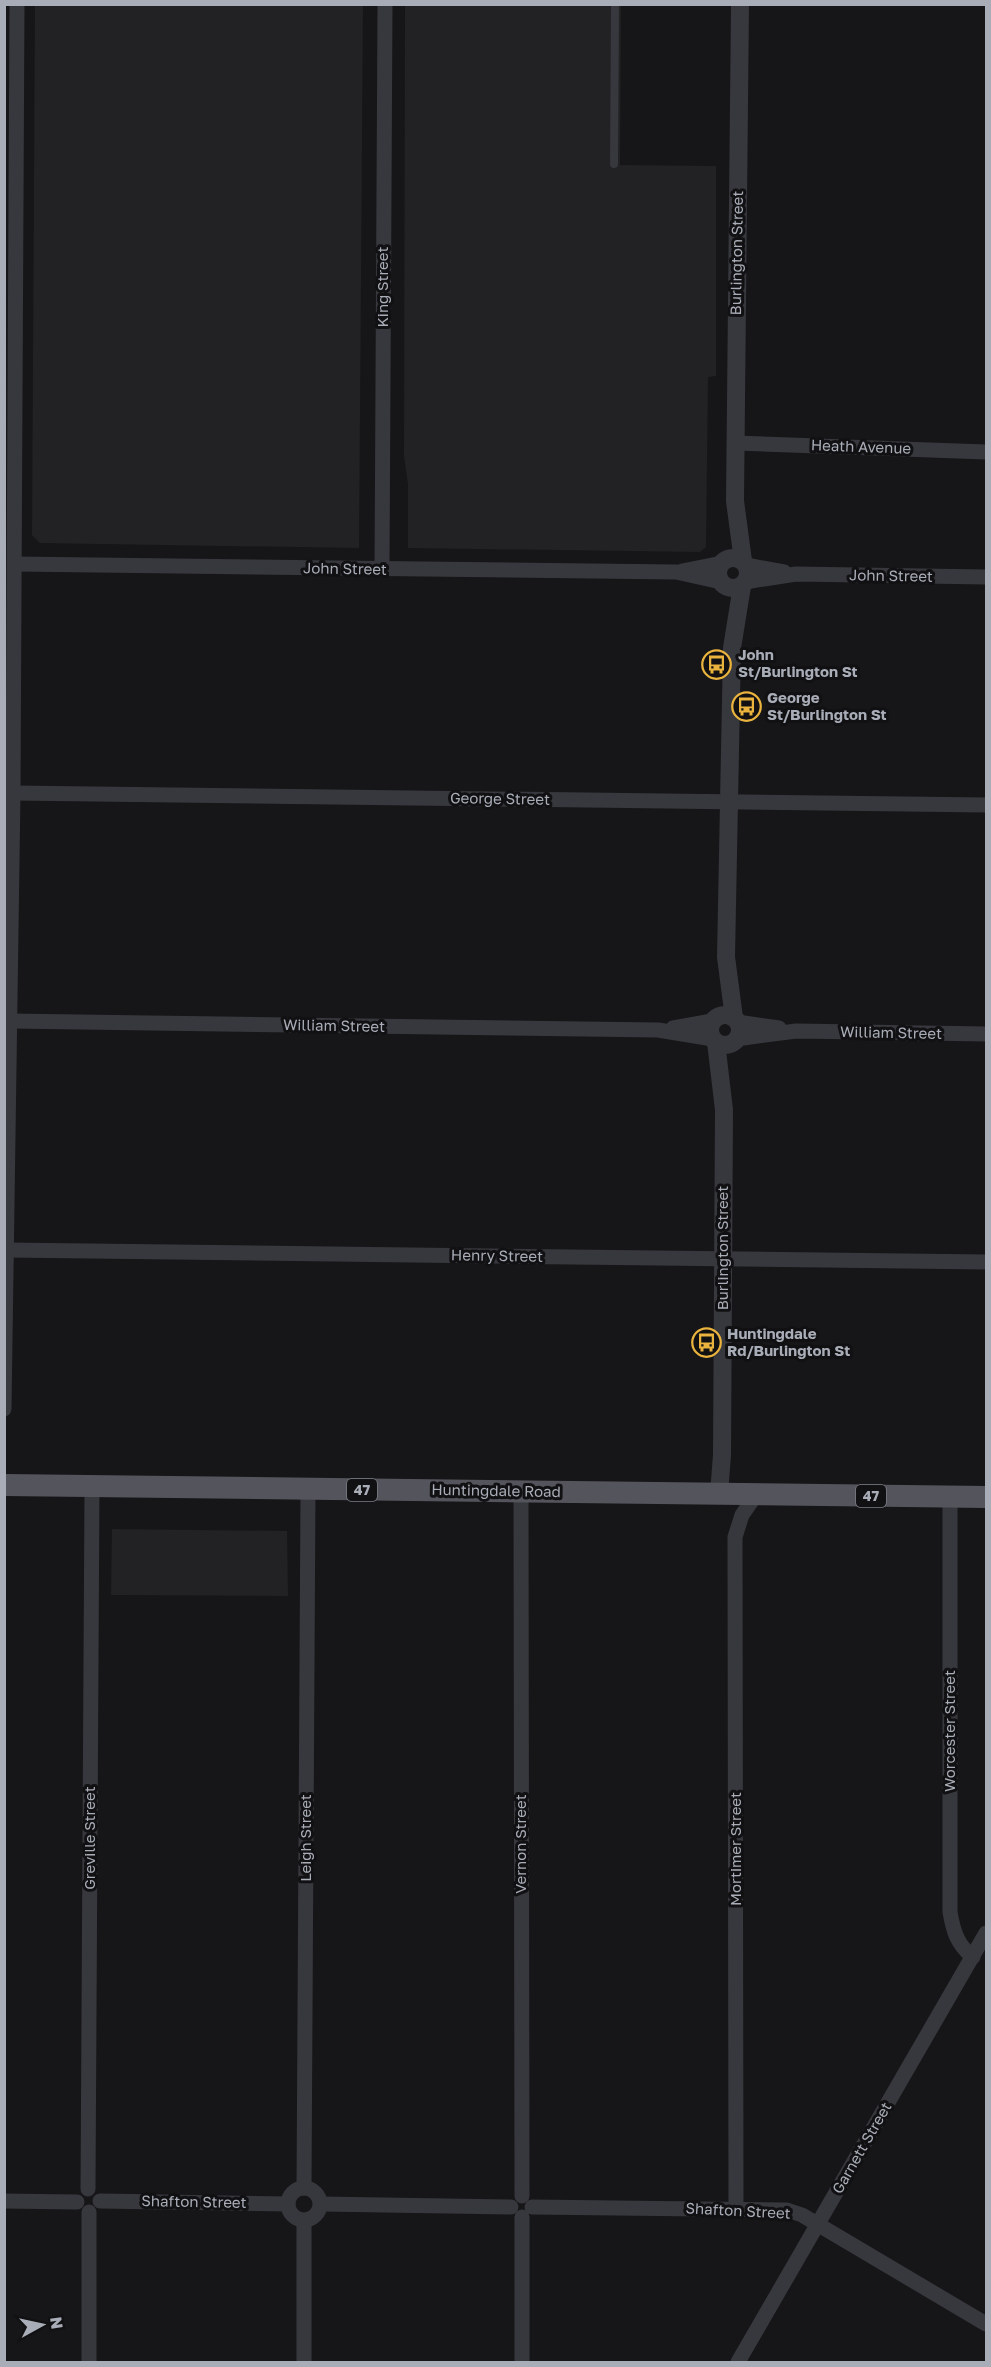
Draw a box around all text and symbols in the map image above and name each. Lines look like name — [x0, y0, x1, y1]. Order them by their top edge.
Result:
street label: Burlington Street — [726, 191, 746, 315]
street label: King Street — [373, 247, 391, 327]
street label: Heath Avenue — [811, 435, 912, 457]
street label: John Street — [303, 558, 387, 578]
street label: John Street — [849, 565, 933, 585]
place label: John St/Burlington St — [738, 645, 858, 680]
bus stop icon: John St/Burlington St — [701, 648, 733, 680]
place label: George St/Burlington St — [767, 688, 887, 723]
bus stop icon: George St/Burlington St — [730, 691, 762, 723]
street label: George Street — [450, 788, 550, 808]
street label: William Street — [283, 1015, 385, 1035]
street label: William Street — [840, 1022, 942, 1042]
street label: Burlington Street — [713, 1186, 731, 1310]
street label: Henry Street — [451, 1245, 543, 1265]
place label: Huntingdale Rd/Burlington St — [727, 1324, 850, 1359]
bus stop icon: Huntingdale Rd/Burlington St — [690, 1327, 722, 1359]
road number: 47 — [347, 1479, 377, 1501]
street label: Huntingdale Road — [431, 1480, 561, 1500]
road number: 47 — [856, 1485, 886, 1507]
street label: Worcester Street — [940, 1670, 958, 1792]
street label: Greville Street — [80, 1786, 98, 1890]
street label: Mortimer Street — [726, 1792, 744, 1906]
street label: Leigh Street — [296, 1794, 314, 1882]
street label: Vernon Street — [511, 1794, 529, 1894]
street label: Garnett Street — [828, 2098, 895, 2197]
street label: Shafton Street — [141, 2191, 247, 2211]
street label: Shafton Street — [685, 2198, 791, 2222]
north arrow — [12, 2295, 72, 2355]
text: N — [46, 2315, 68, 2330]

